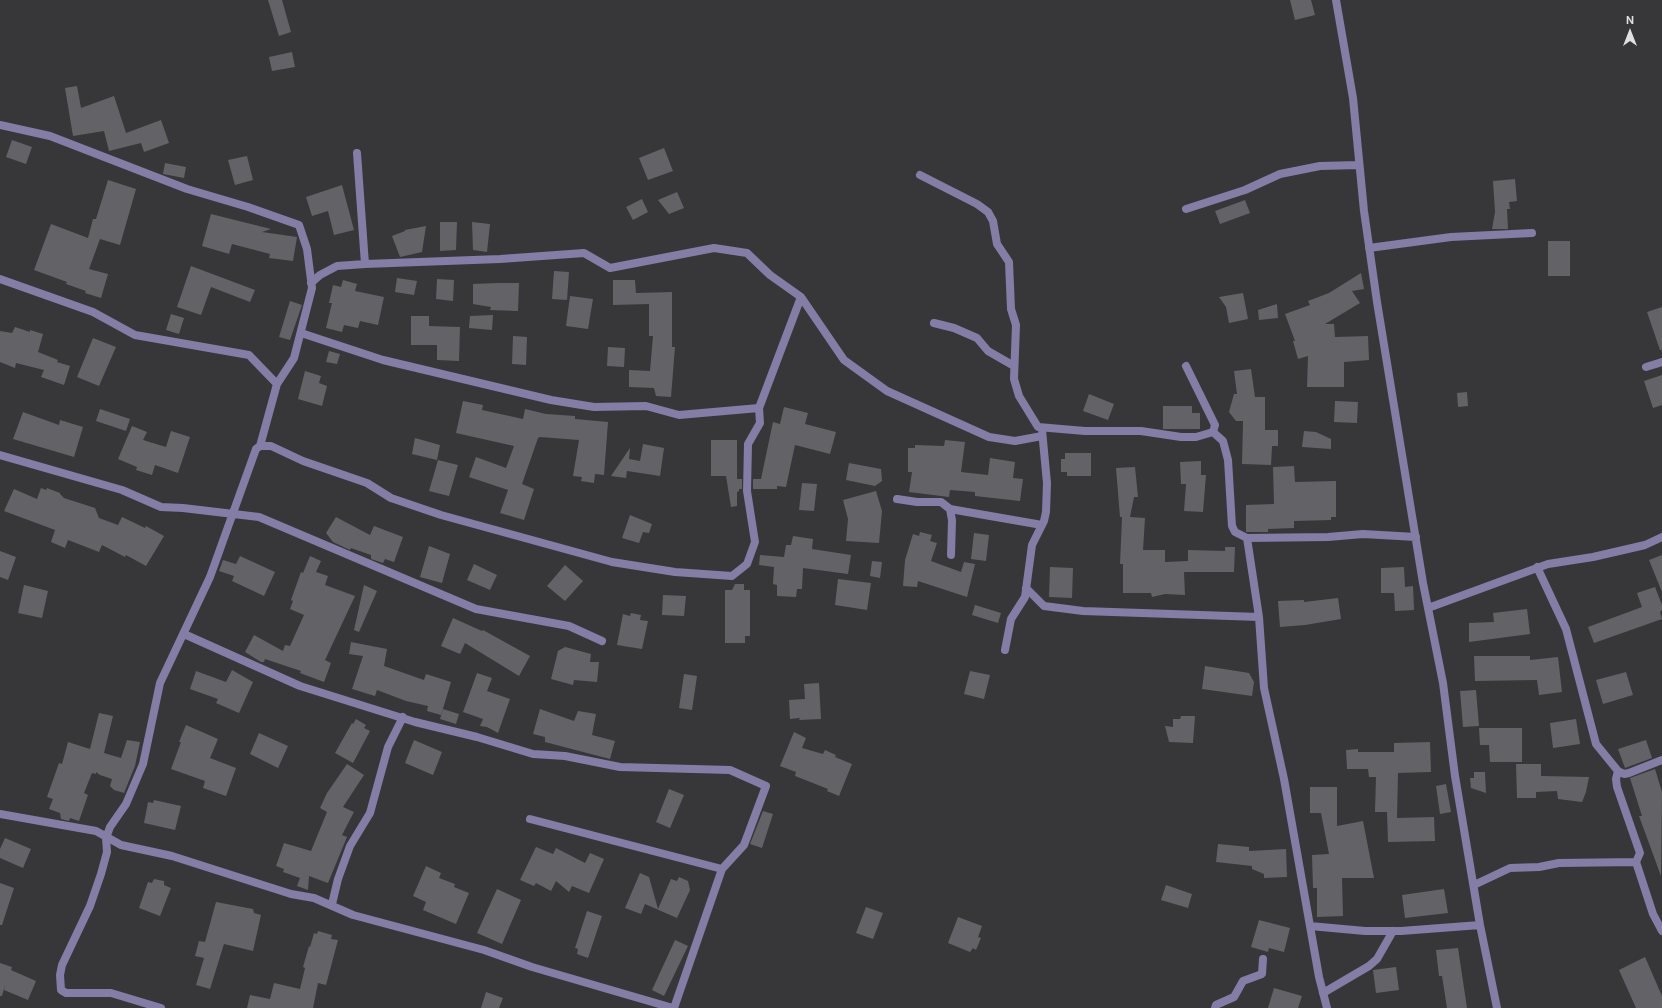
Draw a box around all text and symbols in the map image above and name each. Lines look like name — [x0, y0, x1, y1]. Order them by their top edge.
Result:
north arrow — [1610, 12, 1650, 52]
text: N — [1626, 13, 1634, 27]

